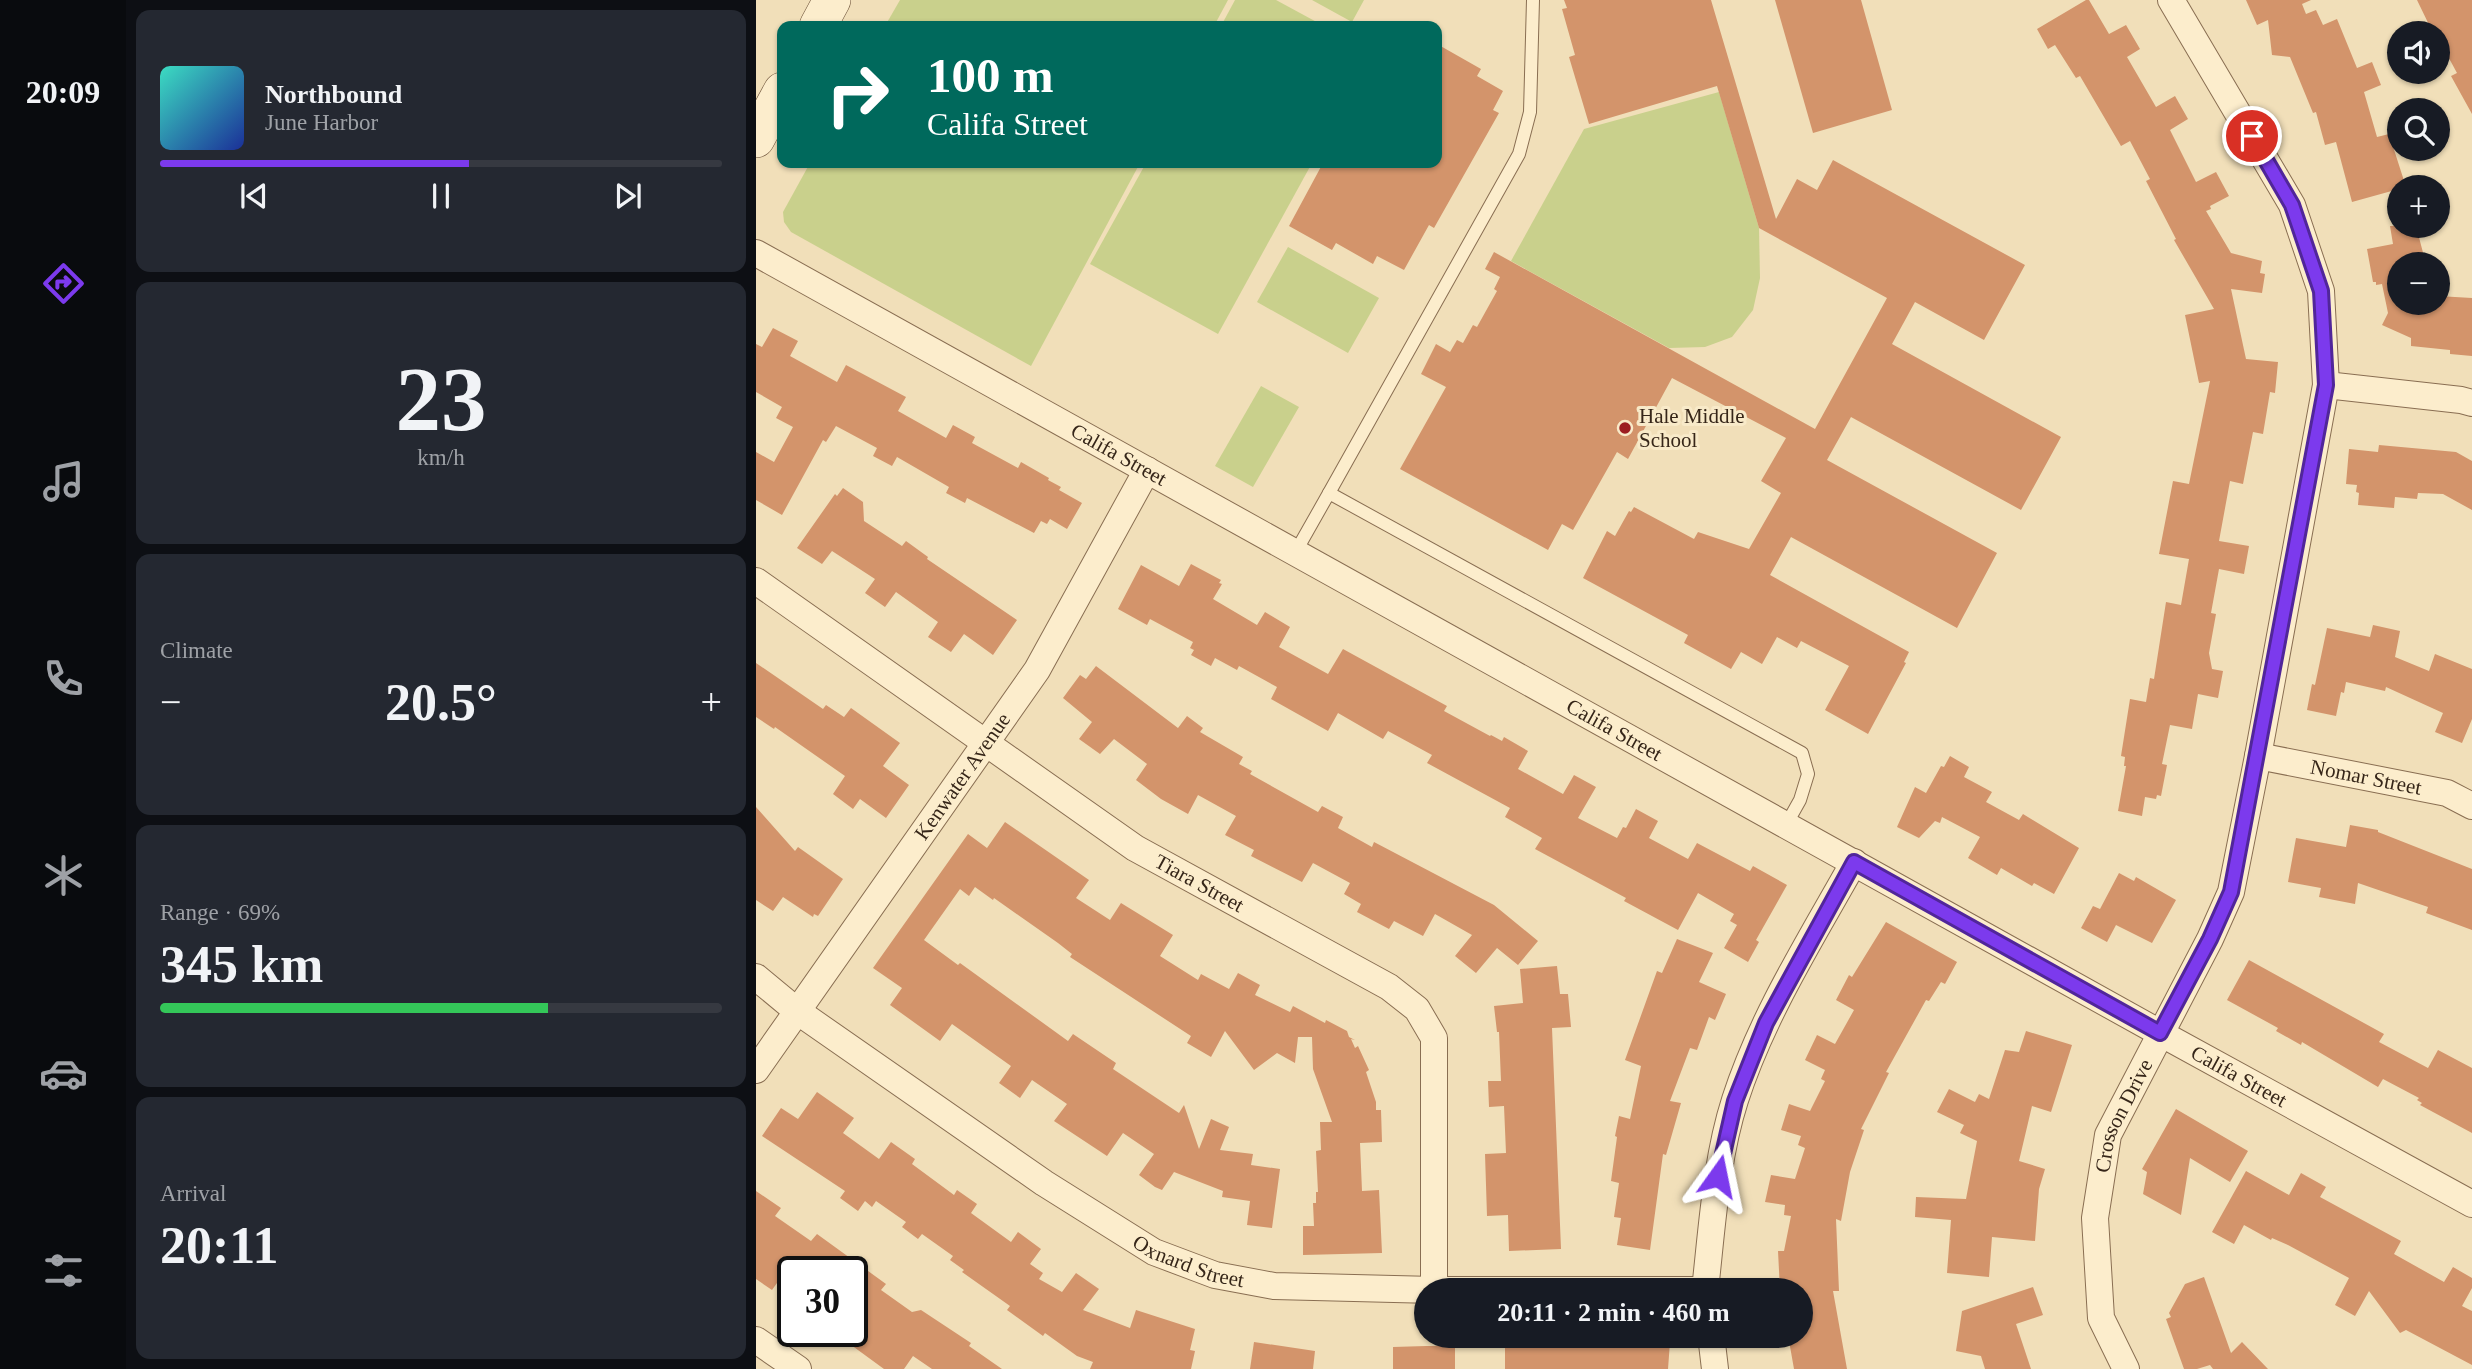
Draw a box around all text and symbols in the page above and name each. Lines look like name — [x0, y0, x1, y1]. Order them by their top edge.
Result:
map controls — [2387, 21, 2450, 315]
button: sound — [2387, 21, 2450, 84]
text: 100 m — [927, 48, 1054, 103]
icon: right — [812, 49, 903, 140]
text: 20:09 — [26, 74, 100, 110]
text: Northbound — [265, 80, 402, 109]
button: search — [2387, 98, 2450, 161]
text: Califa Street — [927, 106, 1088, 142]
pin — [2222, 106, 2282, 166]
text: June Harbor — [265, 110, 378, 135]
icon: arrive — [2233, 117, 2271, 155]
button: + — [2387, 175, 2450, 238]
icon: previous — [235, 177, 273, 215]
icon: pause — [422, 177, 460, 215]
icon: next — [609, 177, 647, 215]
button: − — [2387, 252, 2450, 315]
icon: directions — [39, 259, 88, 308]
text: 23 — [396, 349, 487, 450]
place label: Hale Middle School — [1639, 404, 1745, 452]
street label: Califa Street — [1067, 418, 1171, 491]
marker: Hale Middle School — [1617, 420, 1633, 436]
text: km/h — [417, 445, 465, 470]
icon: music — [39, 457, 88, 506]
text: Climate — [160, 638, 233, 663]
icon: phone — [39, 654, 88, 703]
text: 20.5° — [385, 674, 497, 731]
text: − — [160, 681, 181, 723]
text: + — [701, 681, 722, 723]
street label: Califa Street — [1562, 694, 1667, 766]
street label: Kenwater Avenue — [910, 708, 1015, 844]
street label: Nomar Street — [2308, 755, 2424, 800]
street label: Tiara Street — [1151, 849, 1248, 917]
icon: climate — [39, 851, 88, 900]
text: Range · 69% — [160, 900, 280, 925]
text: 345 km — [160, 936, 323, 993]
street label: Califa Street — [2187, 1040, 2291, 1112]
icon: car — [39, 1049, 88, 1098]
street label: Crosson Drive — [2090, 1055, 2157, 1174]
position arrow — [1681, 1139, 1755, 1213]
text: Arrival — [160, 1181, 226, 1206]
text: 20:11 — [160, 1217, 278, 1274]
street label: Oxnard Street — [1128, 1230, 1246, 1292]
icon: filters — [39, 1246, 88, 1295]
speed limit sign: 30 — [777, 1256, 868, 1347]
text: 20:11 · 2 min · 460 m — [1497, 1298, 1730, 1327]

